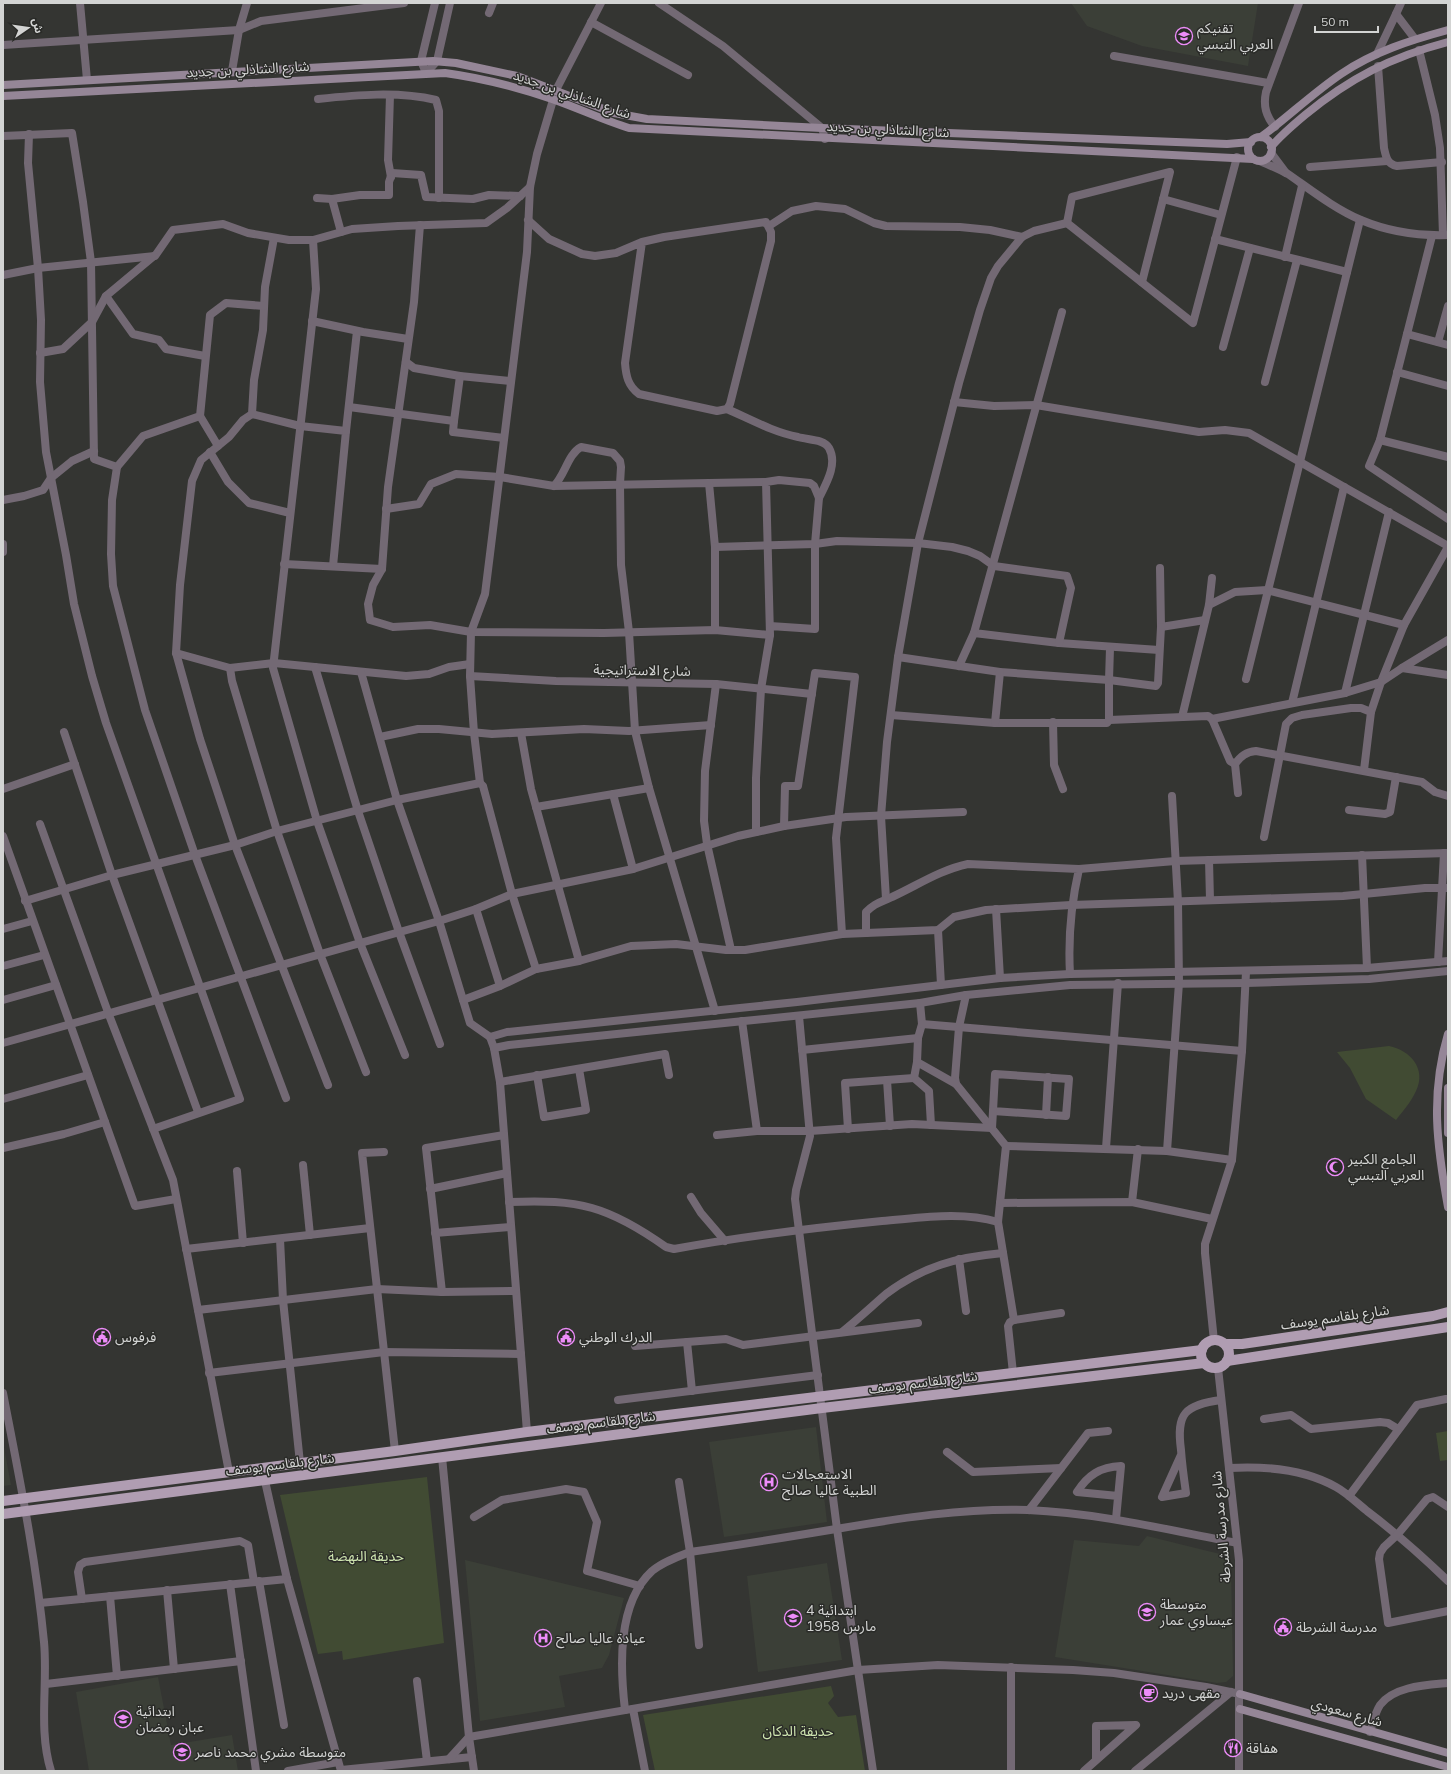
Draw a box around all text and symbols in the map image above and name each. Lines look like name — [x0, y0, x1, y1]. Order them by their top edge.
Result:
north arrow — [8, 8, 48, 48]
scale bar — [1315, 8, 1378, 34]
text: 50 m — [1321, 14, 1349, 29]
text: ش — [29, 17, 46, 35]
place label: تقنيكم العربي التبسي — [1197, 19, 1273, 55]
school or university icon: تقنيكم العربي التبسي — [1174, 26, 1194, 46]
street label: شارع الشاذلي بن جديد — [186, 57, 310, 83]
street label: شارع الشاذلي بن جديد — [510, 65, 633, 125]
street label: شارع الشاذلي بن جديد — [826, 117, 950, 143]
street label: شارع الاستراتيجية — [593, 660, 691, 682]
place label: الجامع الكبير العربي التبسي — [1347, 1150, 1424, 1186]
mosque icon: الجامع الكبير العربي التبسي — [1325, 1157, 1345, 1177]
street label: شارع بلقاسم يوسف — [1279, 1300, 1391, 1336]
public building icon: فرفوس — [92, 1327, 112, 1347]
public building icon: الدرك الوطني — [556, 1327, 576, 1347]
place label: فرفوس — [115, 1328, 156, 1346]
place label: الدرك الوطني — [579, 1328, 652, 1348]
street label: شارع بلقاسم يوسف — [868, 1366, 979, 1400]
street label: شارع بلقاسم يوسف — [546, 1406, 657, 1440]
street label: شارع بلقاسم يوسف — [225, 1448, 336, 1482]
place label: الاستعجالات الطبية عاليا صالح — [782, 1465, 877, 1501]
street label: شارع مدرسة الشرطة — [1207, 1470, 1237, 1584]
hospital icon: الاستعجالات الطبية عاليا صالح — [759, 1472, 779, 1492]
park label: حديقة النهضة — [328, 1547, 404, 1565]
place label: متوسطة عيساوي عمار — [1159, 1595, 1233, 1631]
place label: ابتدائية 4 مارس 1958 — [806, 1601, 876, 1635]
school or university icon: متوسطة عيساوي عمار — [1137, 1602, 1157, 1622]
school or university icon: ابتدائية 4 مارس 1958 — [783, 1608, 803, 1628]
public building icon: مدرسة الشرطة — [1273, 1617, 1293, 1637]
place label: مدرسة الشرطة — [1296, 1618, 1377, 1636]
hospital icon: عيادة عاليا صالح — [533, 1628, 553, 1648]
place label: عيادة عاليا صالح — [556, 1629, 646, 1649]
cafe icon: مقهى دريد — [1139, 1683, 1159, 1703]
place label: مقهى دريد — [1162, 1684, 1220, 1702]
street label: شارع سعودي — [1309, 1693, 1385, 1733]
place label: ابتدائية عبان رمضان — [136, 1702, 204, 1736]
school or university icon: ابتدائية عبان رمضان — [113, 1709, 133, 1729]
park label: حديقة الدكان — [762, 1722, 834, 1740]
restaurant icon: هفاقة — [1223, 1738, 1243, 1758]
place label: هفاقة — [1246, 1739, 1278, 1757]
school or university icon: متوسطة مشري محمد ناصر — [172, 1742, 192, 1762]
place label: متوسطة مشري محمد ناصر — [194, 1743, 346, 1763]

